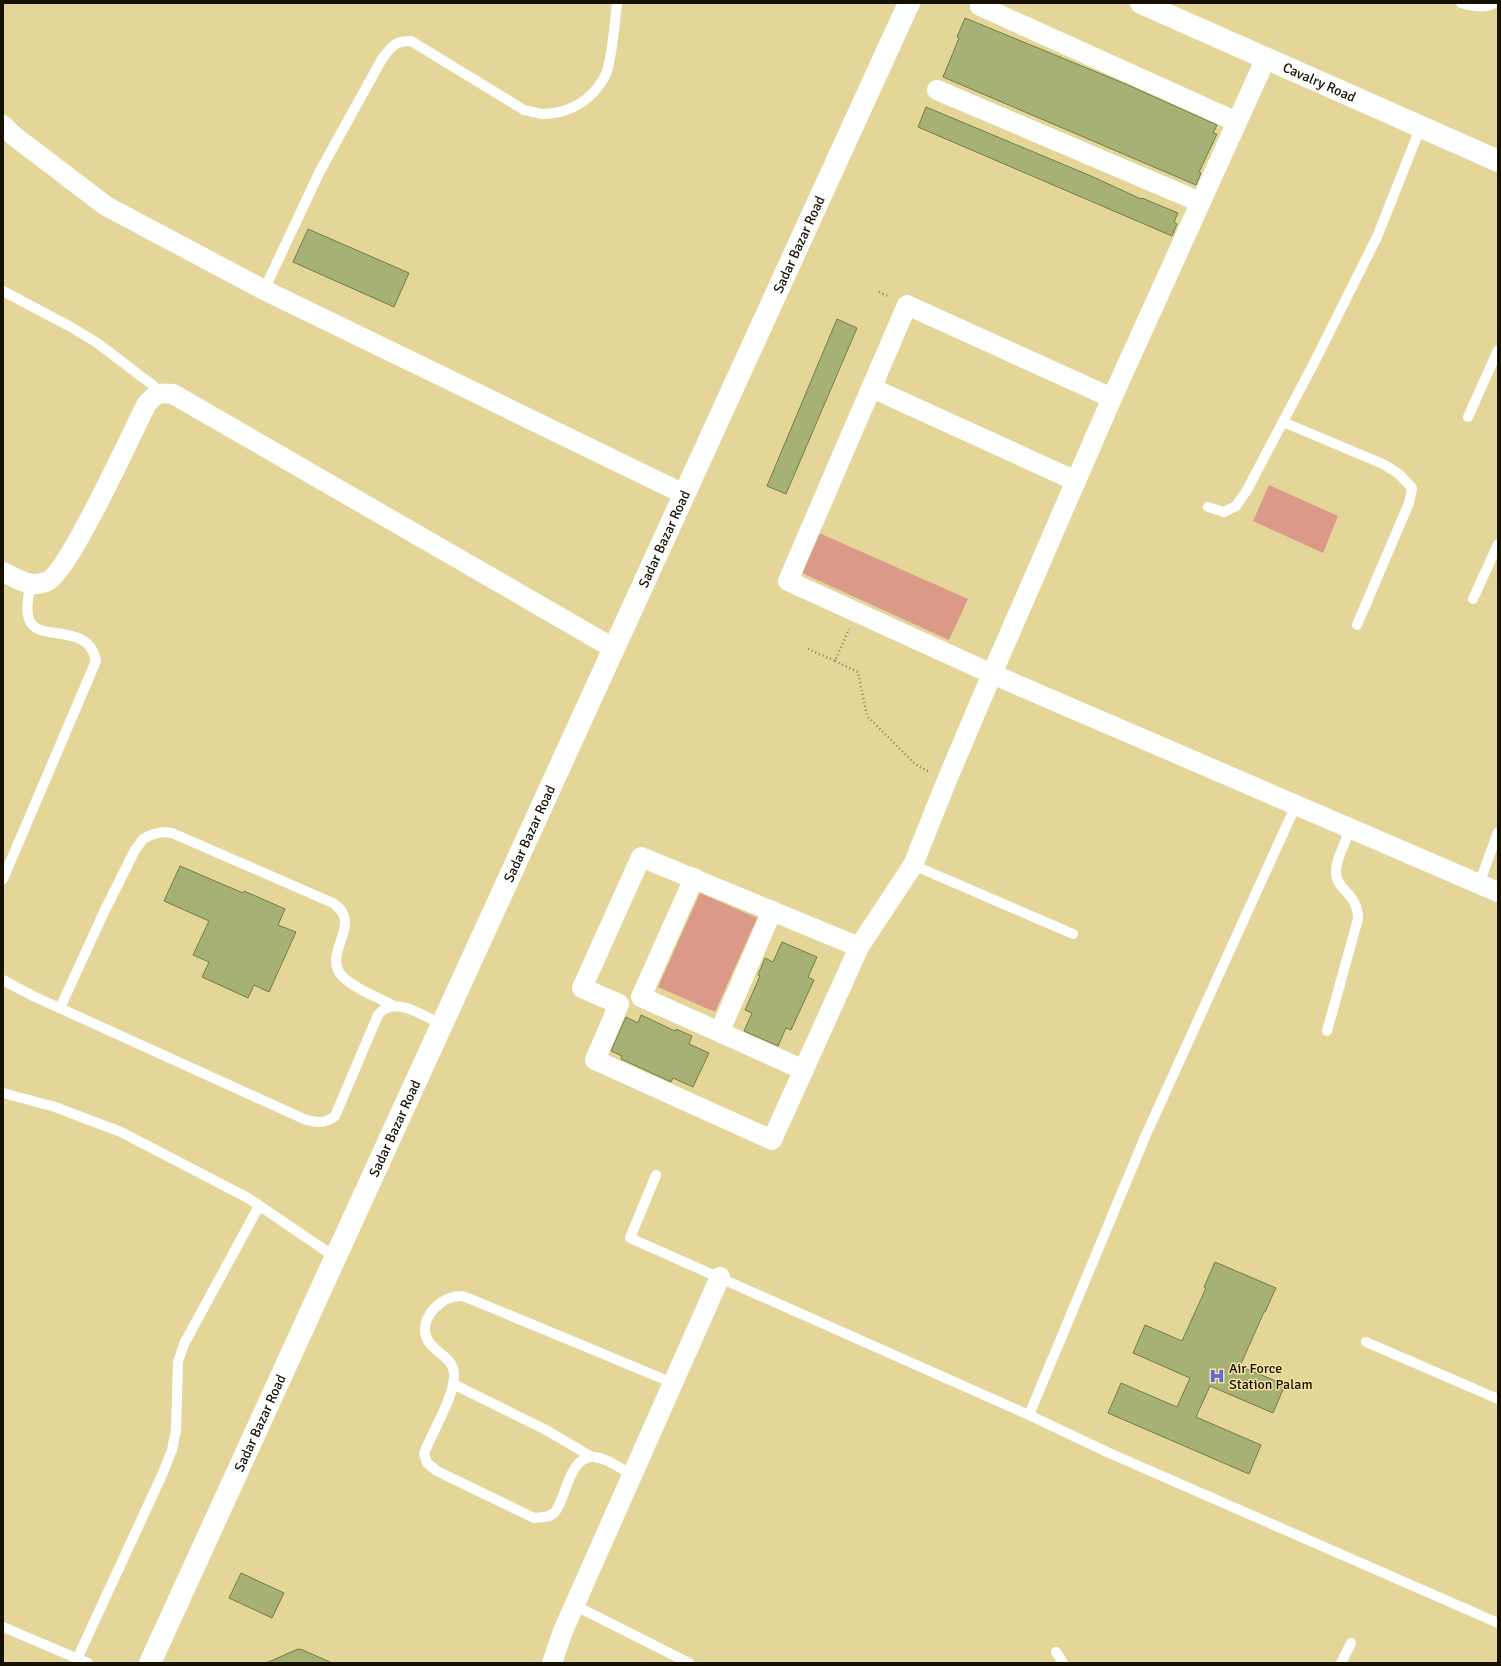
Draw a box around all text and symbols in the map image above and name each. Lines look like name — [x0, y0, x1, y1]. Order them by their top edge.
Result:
street label: Cavalry Road — [1280, 59, 1358, 106]
street label: Sadar Bazar Road — [770, 193, 829, 296]
street label: Sadar Bazar Road — [635, 488, 694, 590]
street label: Sadar Bazar Road — [500, 783, 559, 885]
street label: Sadar Bazar Road — [365, 1077, 424, 1180]
place label: Air Force Station Palam — [1229, 1360, 1313, 1393]
hospital icon: Air Force Station Palam — [1208, 1367, 1226, 1385]
street label: Sadar Bazar Road — [231, 1372, 290, 1474]

